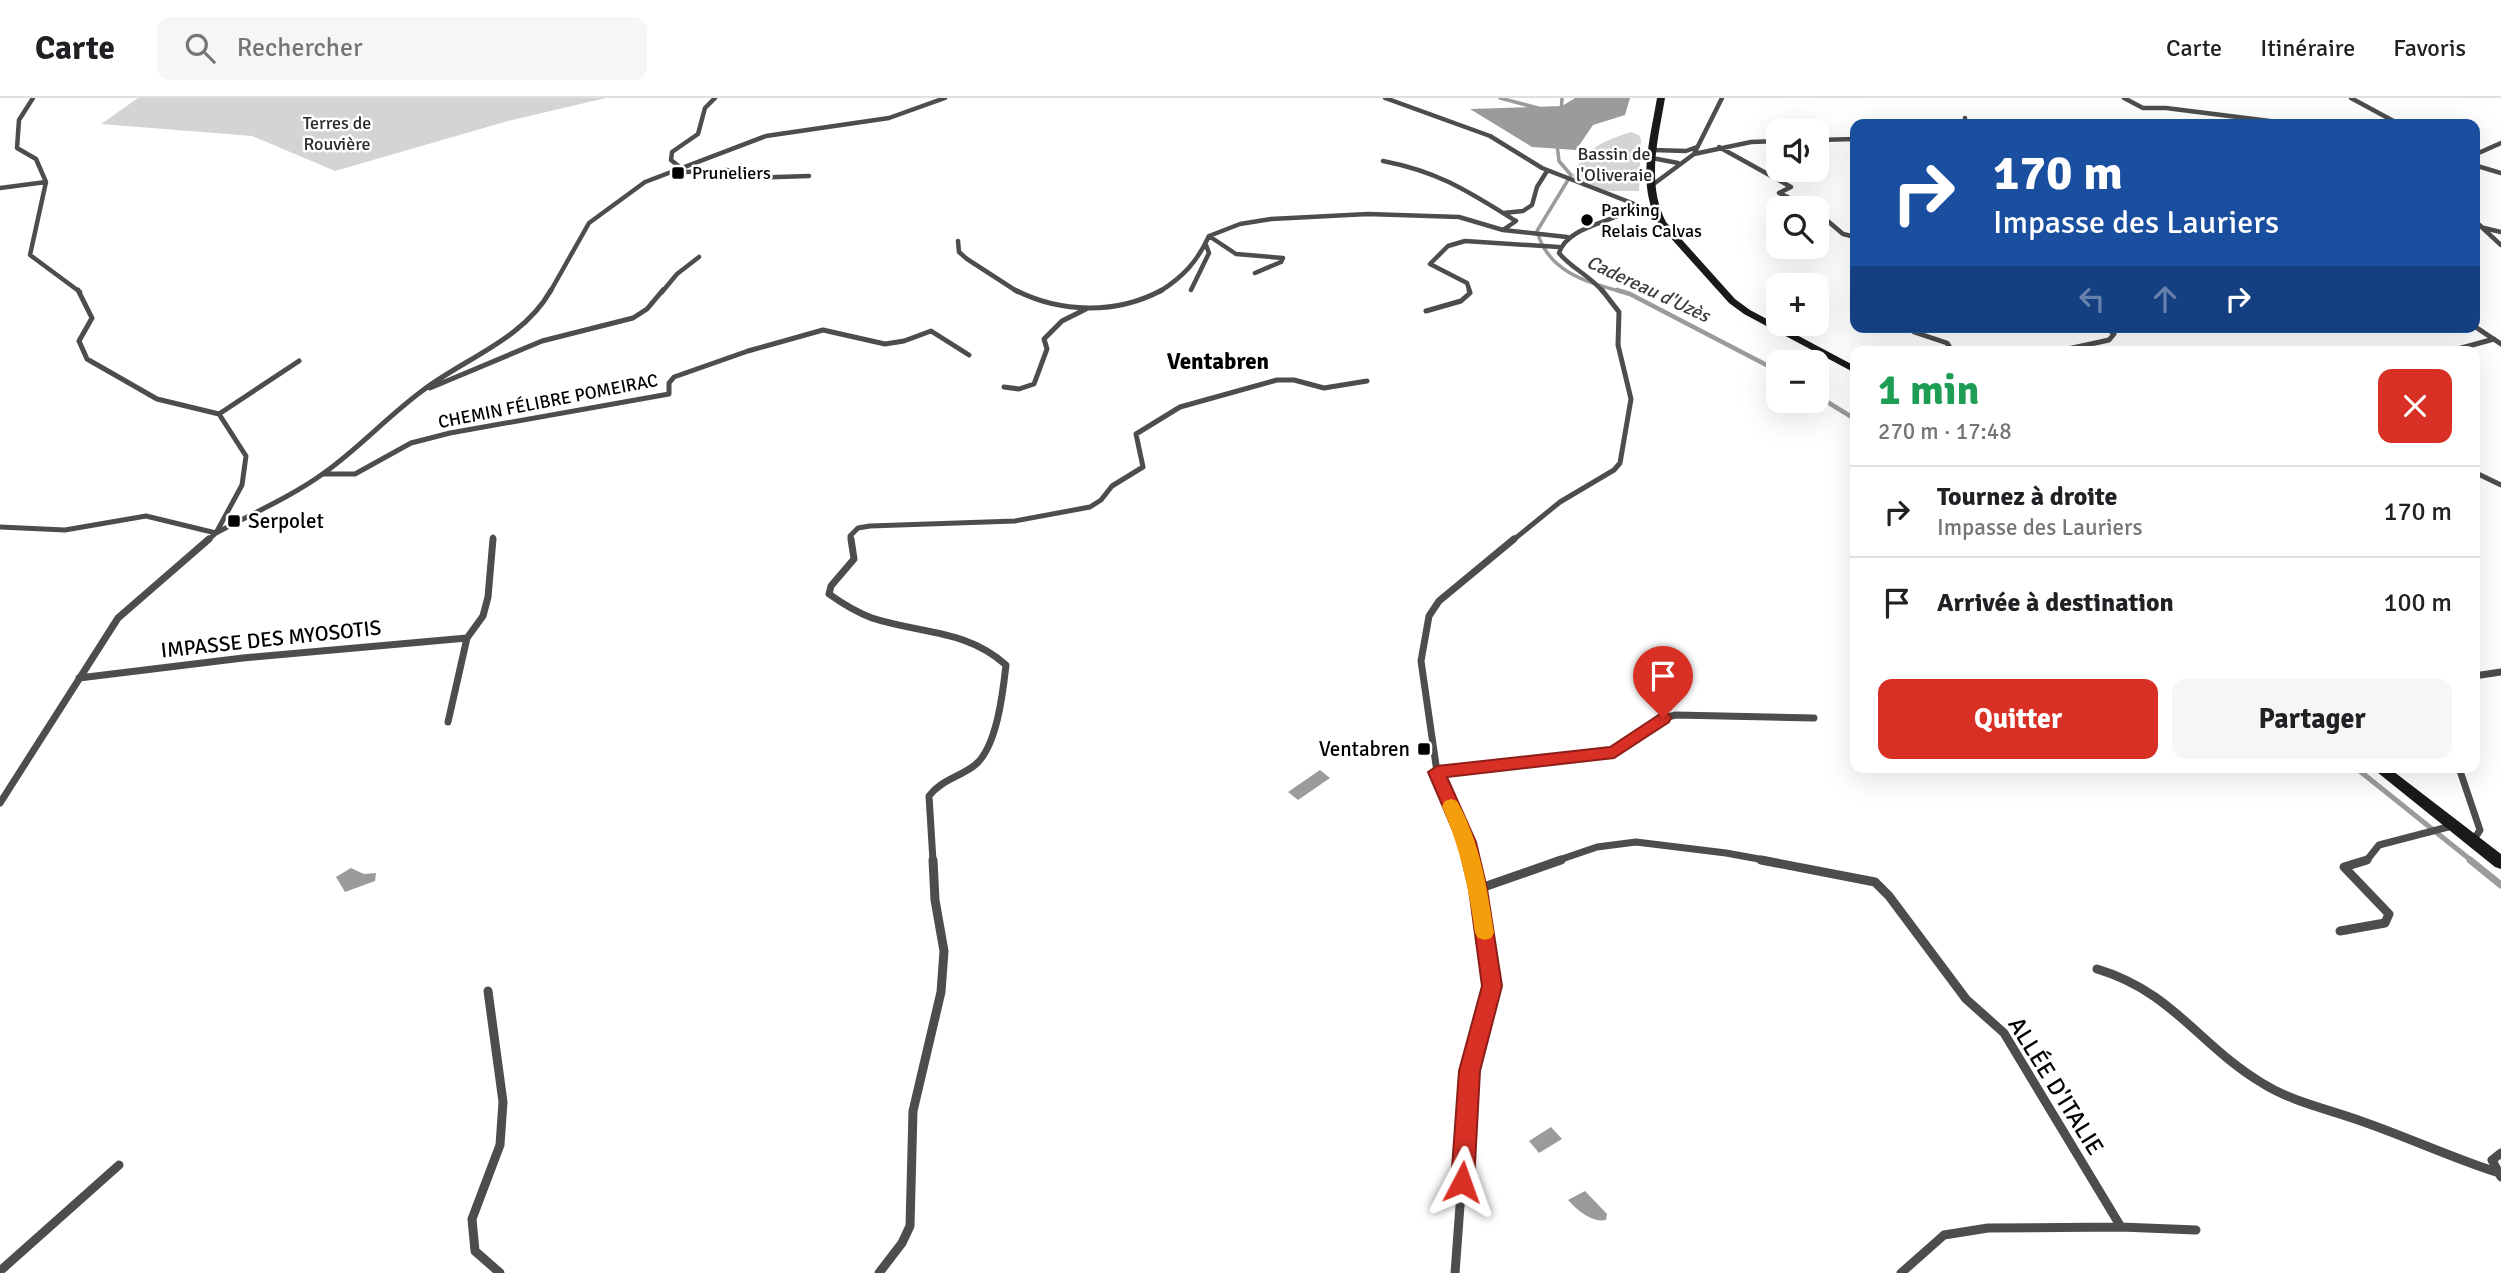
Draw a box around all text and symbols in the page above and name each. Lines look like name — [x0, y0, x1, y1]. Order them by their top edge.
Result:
search box — [157, 17, 647, 80]
text: Carte — [35, 28, 115, 69]
icon: search — [181, 29, 219, 67]
text: Rechercher — [237, 32, 363, 64]
text: Carte — [2166, 33, 2222, 63]
text: Itinéraire — [2260, 33, 2355, 63]
text: Favoris — [2393, 33, 2466, 63]
park label: Terres de Rouvière — [303, 112, 371, 155]
map controls — [1766, 119, 1829, 413]
button: sound — [1766, 119, 1829, 182]
park label: Bassin de l'Oliveraie — [1576, 143, 1652, 186]
text: 170 m — [1993, 143, 2123, 203]
icon: right — [1878, 147, 1969, 238]
place label: Pruneliers — [692, 162, 771, 184]
marker: Pruneliers — [670, 165, 686, 181]
button: search — [1766, 196, 1829, 259]
place label: Parking Relais Calvas — [1601, 199, 1702, 242]
text: Impasse des Lauriers — [1993, 203, 2279, 242]
marker: Parking Relais Calvas — [1579, 212, 1595, 228]
water label: Cadereau d'Uzès — [1583, 250, 1715, 329]
button: + — [1766, 273, 1829, 336]
icon: left — [2073, 280, 2111, 318]
icon: ahead — [2146, 280, 2184, 318]
icon: right — [2219, 280, 2257, 318]
district label: Ventabren — [1167, 347, 1269, 376]
button: − — [1766, 350, 1829, 413]
text: 1 min — [1878, 365, 1979, 416]
street label: CHEMIN FÉLIBRE POMEIRAC — [436, 369, 660, 433]
button: close — [2378, 369, 2452, 443]
text: 270 m · 17:48 — [1878, 417, 2012, 446]
text: Tournez à droite — [1937, 481, 2117, 513]
icon: right — [1878, 493, 1916, 531]
text: 170 m — [2383, 496, 2452, 528]
place label: Serpolet — [248, 508, 324, 534]
marker: Serpolet — [226, 513, 242, 529]
text: Impasse des Lauriers — [1937, 513, 2143, 542]
icon: arrive — [1878, 584, 1916, 622]
text: Arrivée à destination — [1937, 587, 2174, 619]
text: 100 m — [2383, 587, 2452, 619]
street label: IMPASSE DES MYOSOTIS — [159, 614, 383, 664]
pin — [1633, 646, 1693, 718]
icon: arrive — [1644, 657, 1682, 695]
button: Quitter — [1878, 679, 2158, 759]
button: Partager — [2172, 679, 2452, 759]
place label: Ventabren — [1319, 736, 1410, 762]
marker: Ventabren — [1416, 741, 1432, 757]
street label: ALLÉE D'ITALIE — [2002, 1011, 2110, 1161]
position arrow — [1425, 1145, 1499, 1219]

